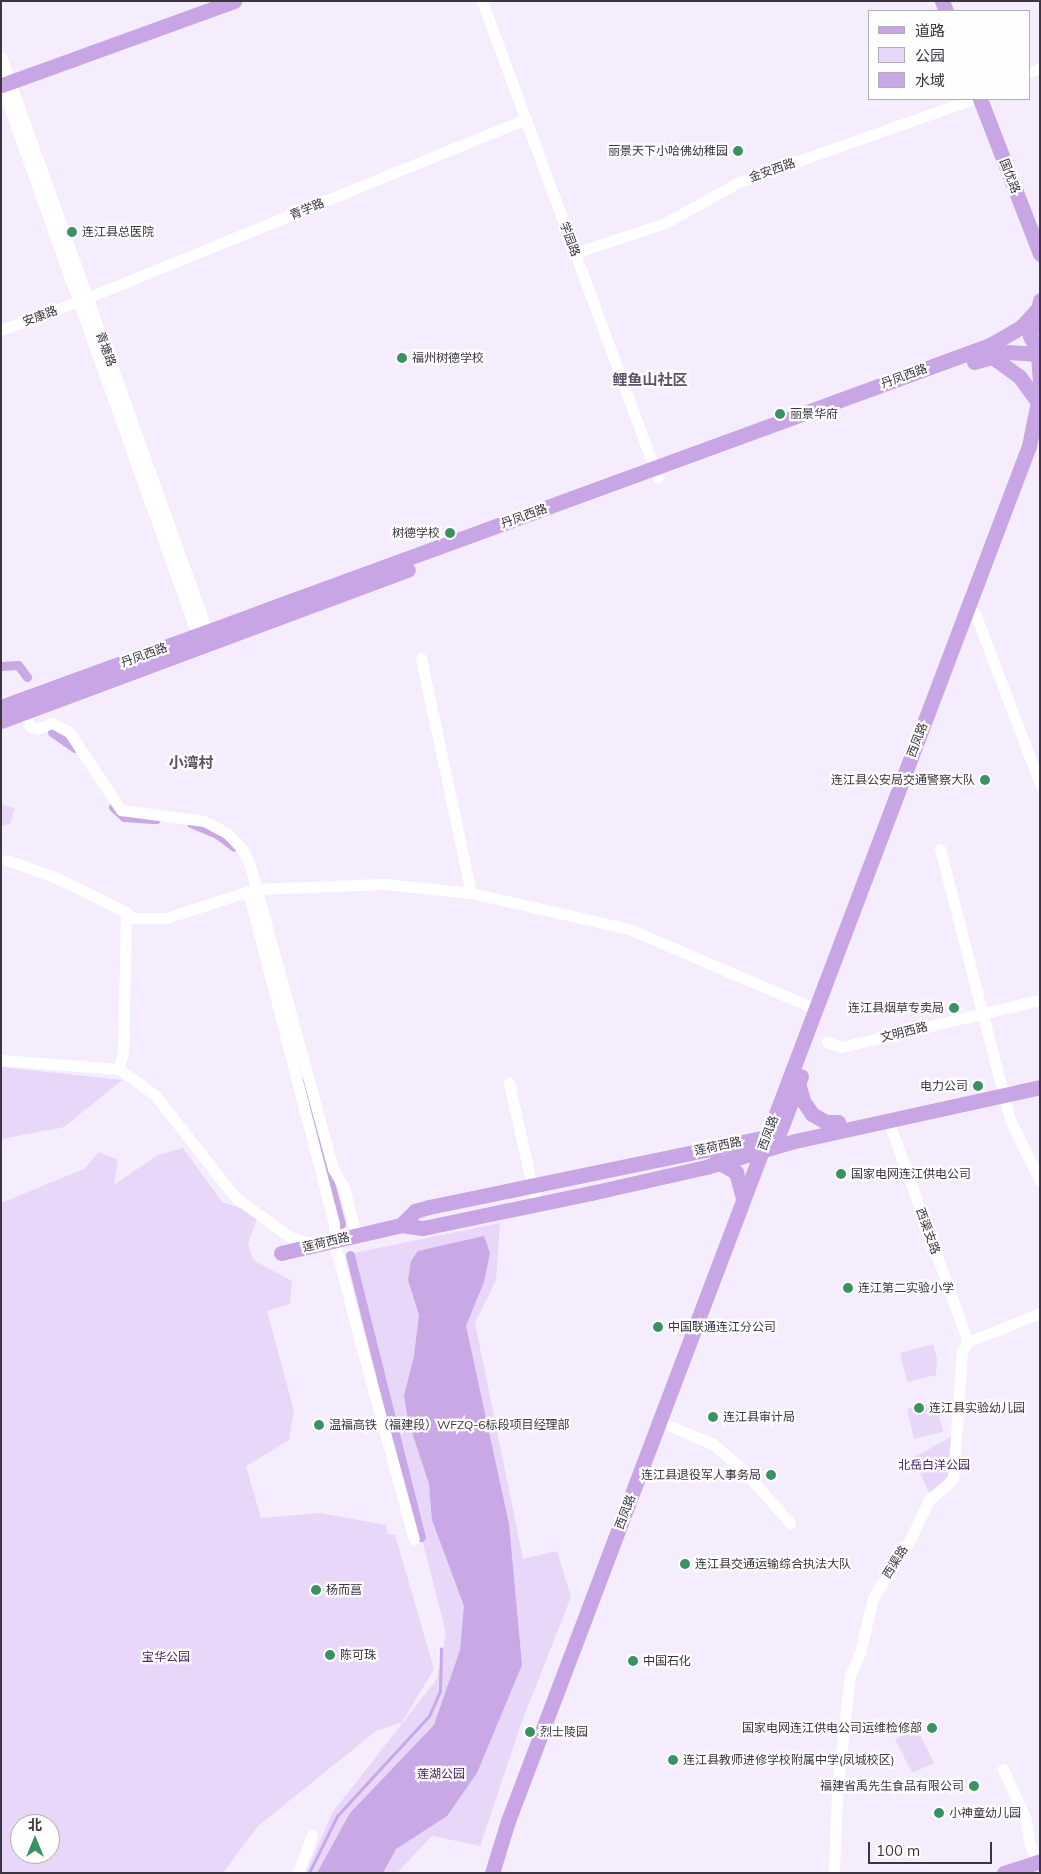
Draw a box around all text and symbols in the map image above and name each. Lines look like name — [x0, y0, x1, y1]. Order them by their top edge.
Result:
legend — [868, 10, 1031, 100]
text: 道路 — [915, 21, 945, 40]
text: 公园 — [915, 46, 945, 65]
text: 水域 — [915, 71, 945, 90]
place label: 丽景天下小哈佛幼稚园 — [608, 144, 728, 158]
marker: 丽景天下小哈佛幼稚园 — [732, 145, 744, 157]
street label: 金安西路 — [747, 155, 797, 185]
street label: 国优路 — [997, 157, 1023, 195]
street label: 青学路 — [288, 196, 326, 222]
street label: 学园路 — [557, 220, 583, 258]
place label: 连江县总医院 — [82, 225, 154, 239]
marker: 连江县总医院 — [66, 226, 78, 238]
street label: 安康路 — [21, 303, 59, 329]
street label: 青塘路 — [93, 330, 119, 368]
place label: 福州树德学校 — [412, 351, 484, 365]
marker: 福州树德学校 — [396, 352, 408, 364]
street label: 丹凤西路 — [879, 361, 929, 391]
district label: 鲤鱼山社区 — [613, 371, 687, 389]
place label: 丽景华府 — [790, 407, 838, 421]
marker: 丽景华府 — [774, 408, 786, 420]
street label: 丹凤西路 — [499, 501, 549, 531]
place label: 树德学校 — [392, 526, 440, 540]
marker: 树德学校 — [444, 527, 456, 539]
street label: 丹凤西路 — [119, 640, 169, 670]
street label: 西凤路 — [904, 721, 930, 759]
district label: 小湾村 — [169, 754, 213, 772]
place label: 连江县公安局交通警察大队 — [831, 773, 975, 787]
marker: 连江县公安局交通警察大队 — [979, 774, 991, 786]
place label: 连江县烟草专卖局 — [848, 1001, 944, 1015]
marker: 连江县烟草专卖局 — [948, 1002, 960, 1014]
street label: 文明西路 — [879, 1019, 929, 1045]
place label: 电力公司 — [920, 1079, 968, 1093]
marker: 电力公司 — [972, 1080, 984, 1092]
street label: 西凤路 — [755, 1114, 781, 1152]
street label: 莲荷西路 — [693, 1134, 743, 1158]
place label: 国家电网连江供电公司 — [851, 1167, 971, 1181]
marker: 国家电网连江供电公司 — [835, 1168, 847, 1180]
street label: 西渠支路 — [913, 1206, 943, 1256]
street label: 莲荷西路 — [301, 1230, 351, 1254]
place label: 连江第二实验小学 — [858, 1281, 954, 1295]
marker: 连江第二实验小学 — [842, 1282, 854, 1294]
place label: 中国联通连江分公司 — [668, 1320, 776, 1334]
marker: 中国联通连江分公司 — [652, 1321, 664, 1333]
place label: 连江县实验幼儿园 — [929, 1401, 1025, 1415]
marker: 连江县实验幼儿园 — [913, 1402, 925, 1414]
place label: 连江县审计局 — [723, 1410, 795, 1424]
marker: 连江县审计局 — [707, 1411, 719, 1423]
place label: 温福高铁（福建段）WFZQ-6标段项目经理部 — [329, 1418, 570, 1432]
marker: 温福高铁（福建段）WFZQ-6标段项目经理部 — [313, 1419, 325, 1431]
park label: 北岳白洋公园 — [898, 1458, 970, 1472]
place label: 连江县退役军人事务局 — [641, 1468, 761, 1482]
marker: 连江县退役军人事务局 — [765, 1469, 777, 1481]
street label: 西凤路 — [612, 1493, 638, 1531]
street label: 西渠路 — [879, 1543, 911, 1581]
place label: 连江县交通运输综合执法大队 — [695, 1557, 851, 1571]
marker: 连江县交通运输综合执法大队 — [679, 1558, 691, 1570]
place label: 杨而菖 — [326, 1583, 362, 1597]
marker: 杨而菖 — [310, 1584, 322, 1596]
place label: 陈可珠 — [340, 1648, 376, 1662]
marker: 陈可珠 — [324, 1649, 336, 1661]
park label: 宝华公园 — [142, 1650, 190, 1664]
place label: 中国石化 — [643, 1654, 691, 1668]
marker: 中国石化 — [627, 1655, 639, 1667]
place label: 国家电网连江供电公司运维检修部 — [742, 1721, 922, 1735]
marker: 国家电网连江供电公司运维检修部 — [926, 1722, 938, 1734]
place label: 烈士陵园 — [540, 1725, 588, 1739]
marker: 烈士陵园 — [524, 1726, 536, 1738]
place label: 连江县教师进修学校附属中学(凤城校区) — [683, 1753, 895, 1767]
marker: 连江县教师进修学校附属中学(凤城校区) — [667, 1754, 679, 1766]
park label: 莲湖公园 — [417, 1767, 465, 1781]
place label: 福建省禹先生食品有限公司 — [820, 1779, 964, 1793]
marker: 福建省禹先生食品有限公司 — [968, 1780, 980, 1792]
place label: 小神童幼儿园 — [949, 1806, 1021, 1820]
marker: 小神童幼儿园 — [933, 1807, 945, 1819]
north arrow — [10, 1814, 60, 1864]
text: 北 — [28, 1816, 42, 1834]
scale bar — [871, 1832, 995, 1864]
text: 100 m — [876, 1841, 920, 1860]

